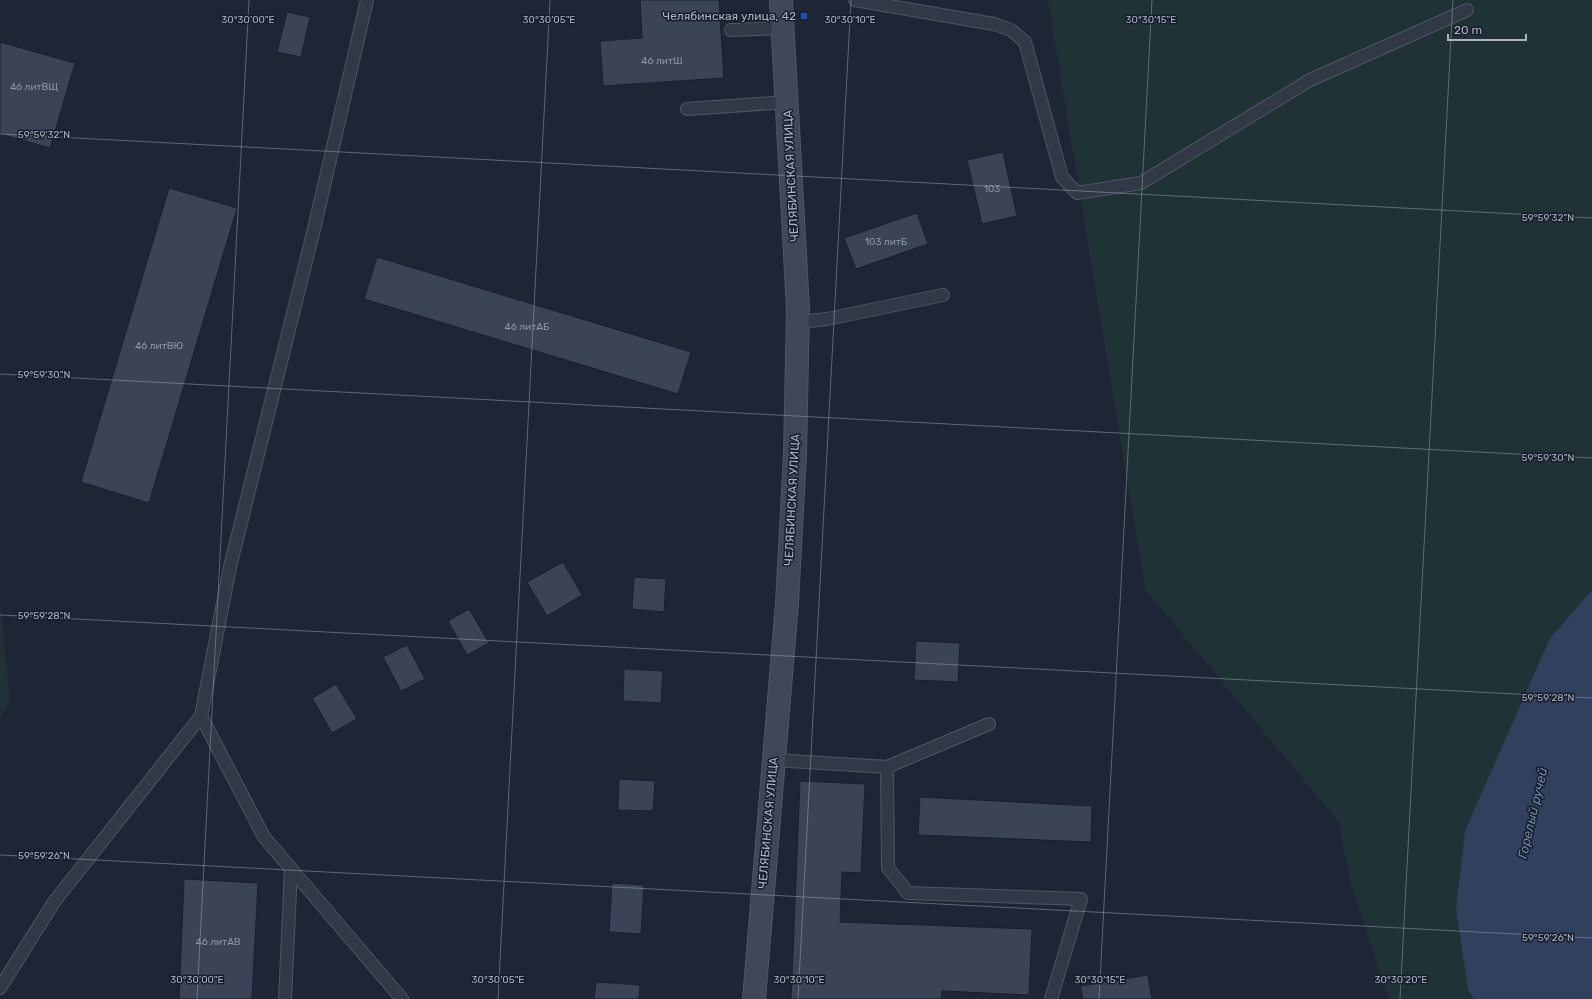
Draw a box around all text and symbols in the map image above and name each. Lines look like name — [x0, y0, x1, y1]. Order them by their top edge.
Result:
place label: Челябинская улица, 42 — [662, 9, 796, 23]
marker: Челябинская улица, 42 — [799, 11, 809, 21]
text: 30°30'00"E — [221, 14, 275, 26]
text: 30°30'05"E — [523, 14, 575, 26]
text: 30°30'10"E — [824, 14, 876, 26]
text: 30°30'15"E — [1126, 14, 1176, 26]
scale bar — [1448, 16, 1526, 42]
text: 20 m — [1454, 23, 1482, 37]
house number: 46 литШ — [641, 55, 683, 67]
house number: 46 литВЩ — [10, 81, 58, 93]
street label: ЧЕЛЯБИНСКАЯ УЛИЦА — [781, 110, 801, 242]
text: 59°59'32"N — [18, 129, 70, 141]
house number: 103 — [984, 183, 1000, 195]
text: 59°59'32"N — [1522, 212, 1574, 224]
house number: 103 литБ — [865, 236, 908, 248]
house number: 46 литАБ — [505, 321, 550, 333]
house number: 46 литВЮ — [135, 340, 183, 352]
text: 59°59'30"N — [18, 369, 70, 381]
street label: ЧЕЛЯБИНСКАЯ УЛИЦА — [782, 434, 802, 566]
text: 59°59'30"N — [1522, 452, 1574, 464]
text: 59°59'28"N — [18, 610, 70, 622]
text: 59°59'28"N — [1522, 692, 1574, 704]
street label: ЧЕЛЯБИНСКАЯ УЛИЦА — [755, 757, 781, 889]
water label: Горелый ручей — [1515, 766, 1550, 860]
text: 59°59'26"N — [18, 850, 70, 862]
text: 59°59'26"N — [1522, 932, 1574, 944]
house number: 46 литАВ — [195, 936, 241, 948]
text: 30°30'00"E — [170, 974, 224, 986]
text: 30°30'05"E — [472, 974, 524, 986]
text: 30°30'10"E — [773, 974, 825, 986]
text: 30°30'15"E — [1075, 974, 1125, 986]
text: 30°30'20"E — [1375, 974, 1427, 986]

